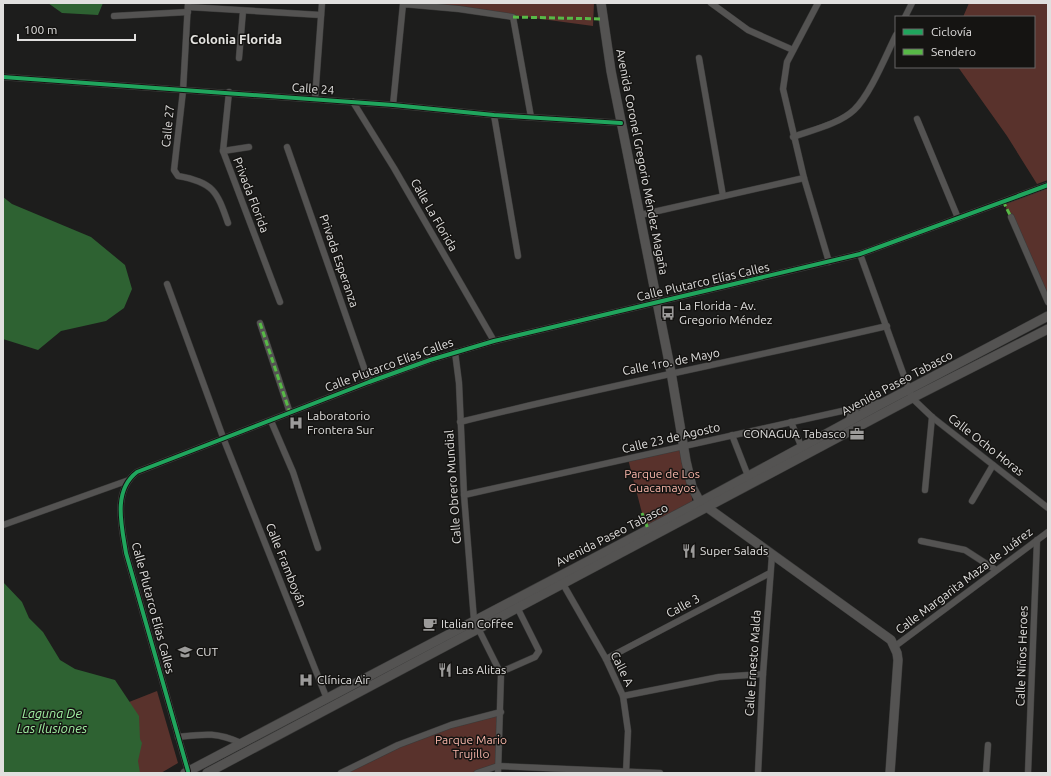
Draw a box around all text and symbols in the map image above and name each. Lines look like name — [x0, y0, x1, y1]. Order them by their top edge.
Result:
scale bar — [18, 16, 135, 42]
legend — [895, 16, 1035, 68]
text: 100 m — [24, 23, 57, 36]
text: Ciclovía — [931, 25, 972, 38]
district label: Colonia Florida — [190, 32, 282, 46]
text: Sendero — [931, 45, 976, 58]
street label: Avenida Coronel Gregorio Méndez Magaña — [614, 48, 671, 276]
street label: Calle 24 — [291, 81, 335, 96]
street label: Calle 27 — [159, 104, 176, 148]
street label: Privada Florida — [231, 155, 272, 234]
street label: Calle La Florida — [408, 176, 460, 253]
street label: Privada Esperanza — [317, 213, 361, 309]
street label: Calle Plutarco Elías Calles — [635, 260, 770, 303]
place label: La Florida - Av. Gregorio Méndez — [679, 299, 773, 326]
bus stop icon: La Florida - Av. Gregorio Méndez — [660, 305, 676, 321]
street label: Calle Plutarco Elías Calles — [323, 335, 455, 394]
street label: Calle 1ro. de Mayo — [621, 346, 721, 377]
street label: Avenida Paseo Tabasco — [839, 348, 955, 417]
place label: Laboratorio Frontera Sur — [307, 409, 374, 436]
street label: Calle Ocho Horas — [946, 411, 1027, 478]
hospital icon: Laboratorio Frontera Sur — [288, 415, 304, 431]
street label: Calle 23 de Agosto — [620, 420, 721, 455]
office icon: CONAGUA Tabasco — [849, 426, 865, 442]
place label: CONAGUA Tabasco — [743, 427, 846, 440]
street label: Calle Obrero Mundial — [442, 430, 463, 545]
park label: Parque de Los Guacamayos — [624, 467, 700, 494]
street label: Avenida Paseo Tabasco — [554, 501, 670, 568]
street label: Calle Framboyán — [264, 521, 309, 609]
street label: Calle Margarita Maza de Juárez — [893, 525, 1035, 636]
street label: Calle Plutarco Elías Calles — [130, 541, 177, 675]
restaurant icon: Super Salads — [681, 543, 697, 559]
place label: Super Salads — [700, 544, 768, 557]
street label: Calle 3 — [664, 591, 702, 620]
street label: Calle Niños Heroes — [1013, 605, 1030, 707]
street label: Calle Ernesto Malda — [742, 609, 763, 717]
cafe icon: Italian Coffee — [422, 616, 438, 632]
place label: Italian Coffee — [441, 617, 514, 630]
school or university icon: CUT — [177, 644, 193, 660]
place label: CUT — [196, 645, 219, 658]
street label: Calle A — [608, 649, 636, 688]
restaurant icon: Las Alitas — [437, 662, 453, 678]
place label: Las Alitas — [456, 663, 506, 676]
hospital icon: Clínica Air — [298, 672, 314, 688]
place label: Clínica Air — [317, 673, 370, 686]
water label: Laguna De Las Ilusiones — [17, 706, 88, 735]
park label: Parque Mario Trujillo — [435, 733, 507, 760]

